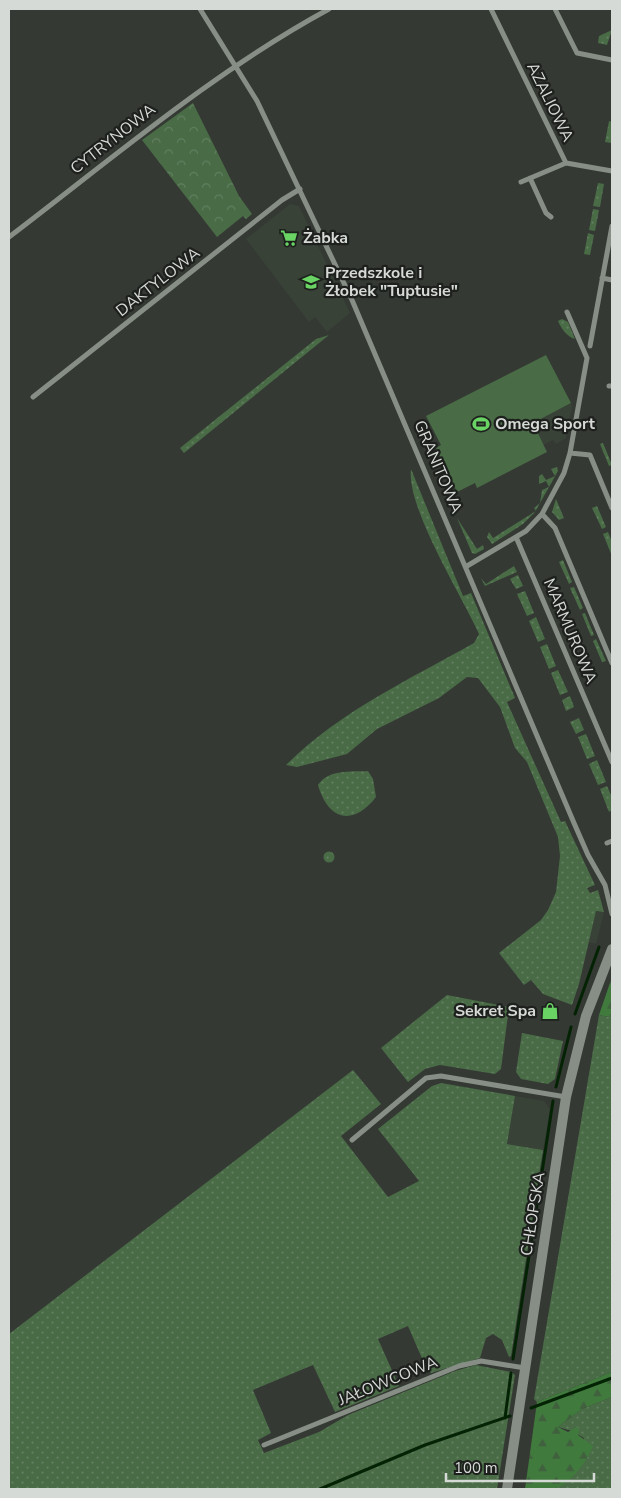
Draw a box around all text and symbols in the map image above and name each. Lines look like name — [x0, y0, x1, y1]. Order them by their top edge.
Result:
street label: AZALIOWA — [521, 59, 579, 146]
street label: CYTRYNOWA — [66, 99, 160, 179]
place label: Żabka — [303, 227, 348, 249]
supermarket icon: Żabka — [279, 228, 299, 248]
street label: DAKTYLOWA — [111, 242, 205, 322]
place label: Przedszkole i Żłobek "Tuptusie" — [325, 262, 458, 302]
school or university icon: Przedszkole i Żłobek "Tuptusie" — [301, 272, 321, 292]
place label: Omega Sport — [495, 413, 596, 435]
sports icon: Omega Sport — [471, 414, 491, 434]
street label: GRANITOWA — [409, 417, 468, 517]
street label: MARMUROWA — [538, 575, 602, 687]
place label: Sekret Spa — [455, 1000, 536, 1022]
shop icon: Sekret Spa — [540, 1001, 560, 1021]
street label: CHŁOPSKA — [516, 1170, 551, 1257]
street label: JAŁOWCOWA — [334, 1351, 441, 1411]
scale bar — [446, 1450, 594, 1482]
text: 100 m — [454, 1458, 498, 1478]

